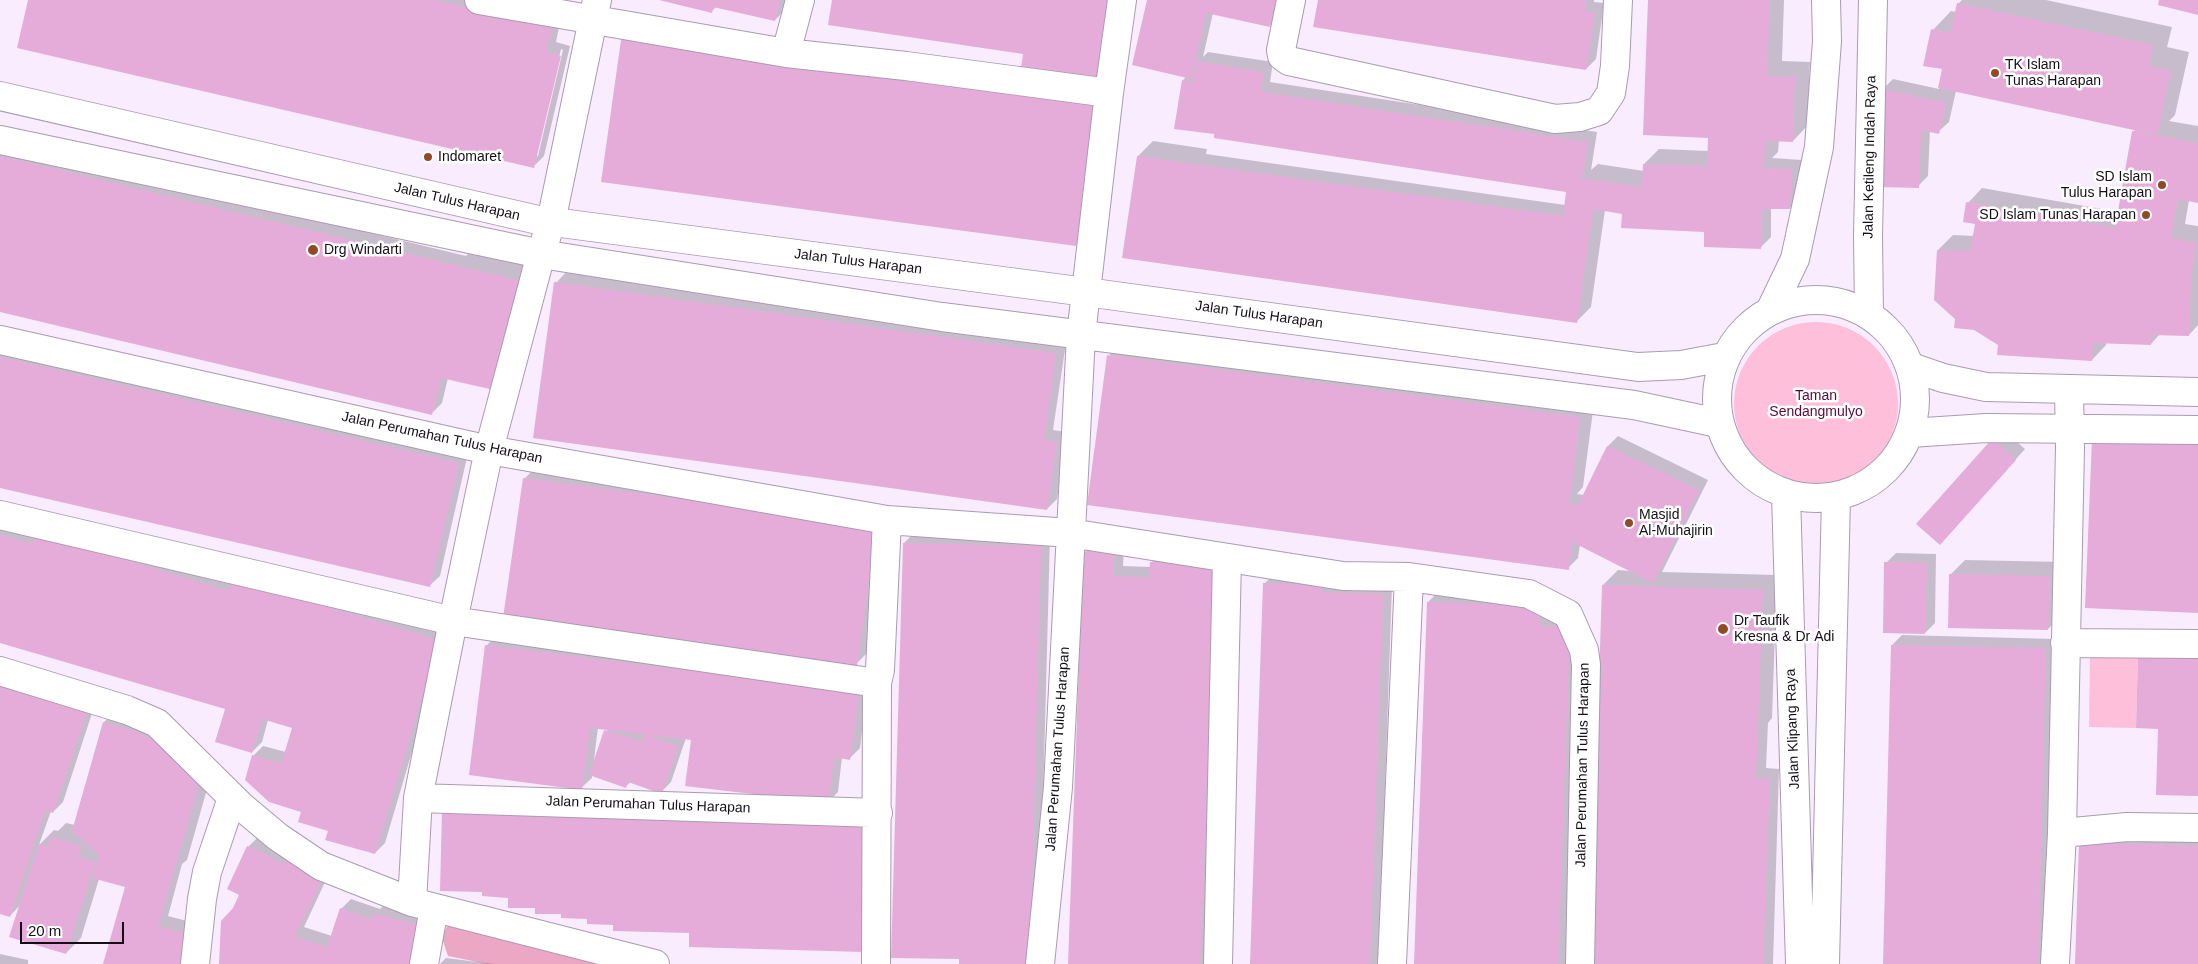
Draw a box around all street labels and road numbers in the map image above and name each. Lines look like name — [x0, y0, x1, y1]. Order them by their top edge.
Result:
street label: Jalan Ketileng Indah Raya — [1860, 75, 1880, 239]
street label: Jalan Tulus Harapan — [392, 179, 522, 225]
street label: Jalan Tulus Harapan — [793, 246, 923, 278]
street label: Jalan Tulus Harapan — [1194, 298, 1324, 332]
street label: Jalan Perumahan Tulus Harapan — [340, 408, 544, 468]
street label: Jalan Perumahan Tulus Harapan — [1042, 646, 1074, 852]
street label: Jalan Perumahan Tulus Harapan — [1573, 662, 1593, 868]
street label: Jalan Klipang Raya — [1783, 668, 1803, 790]
street label: Jalan Perumahan Tulus Harapan — [545, 793, 751, 817]

